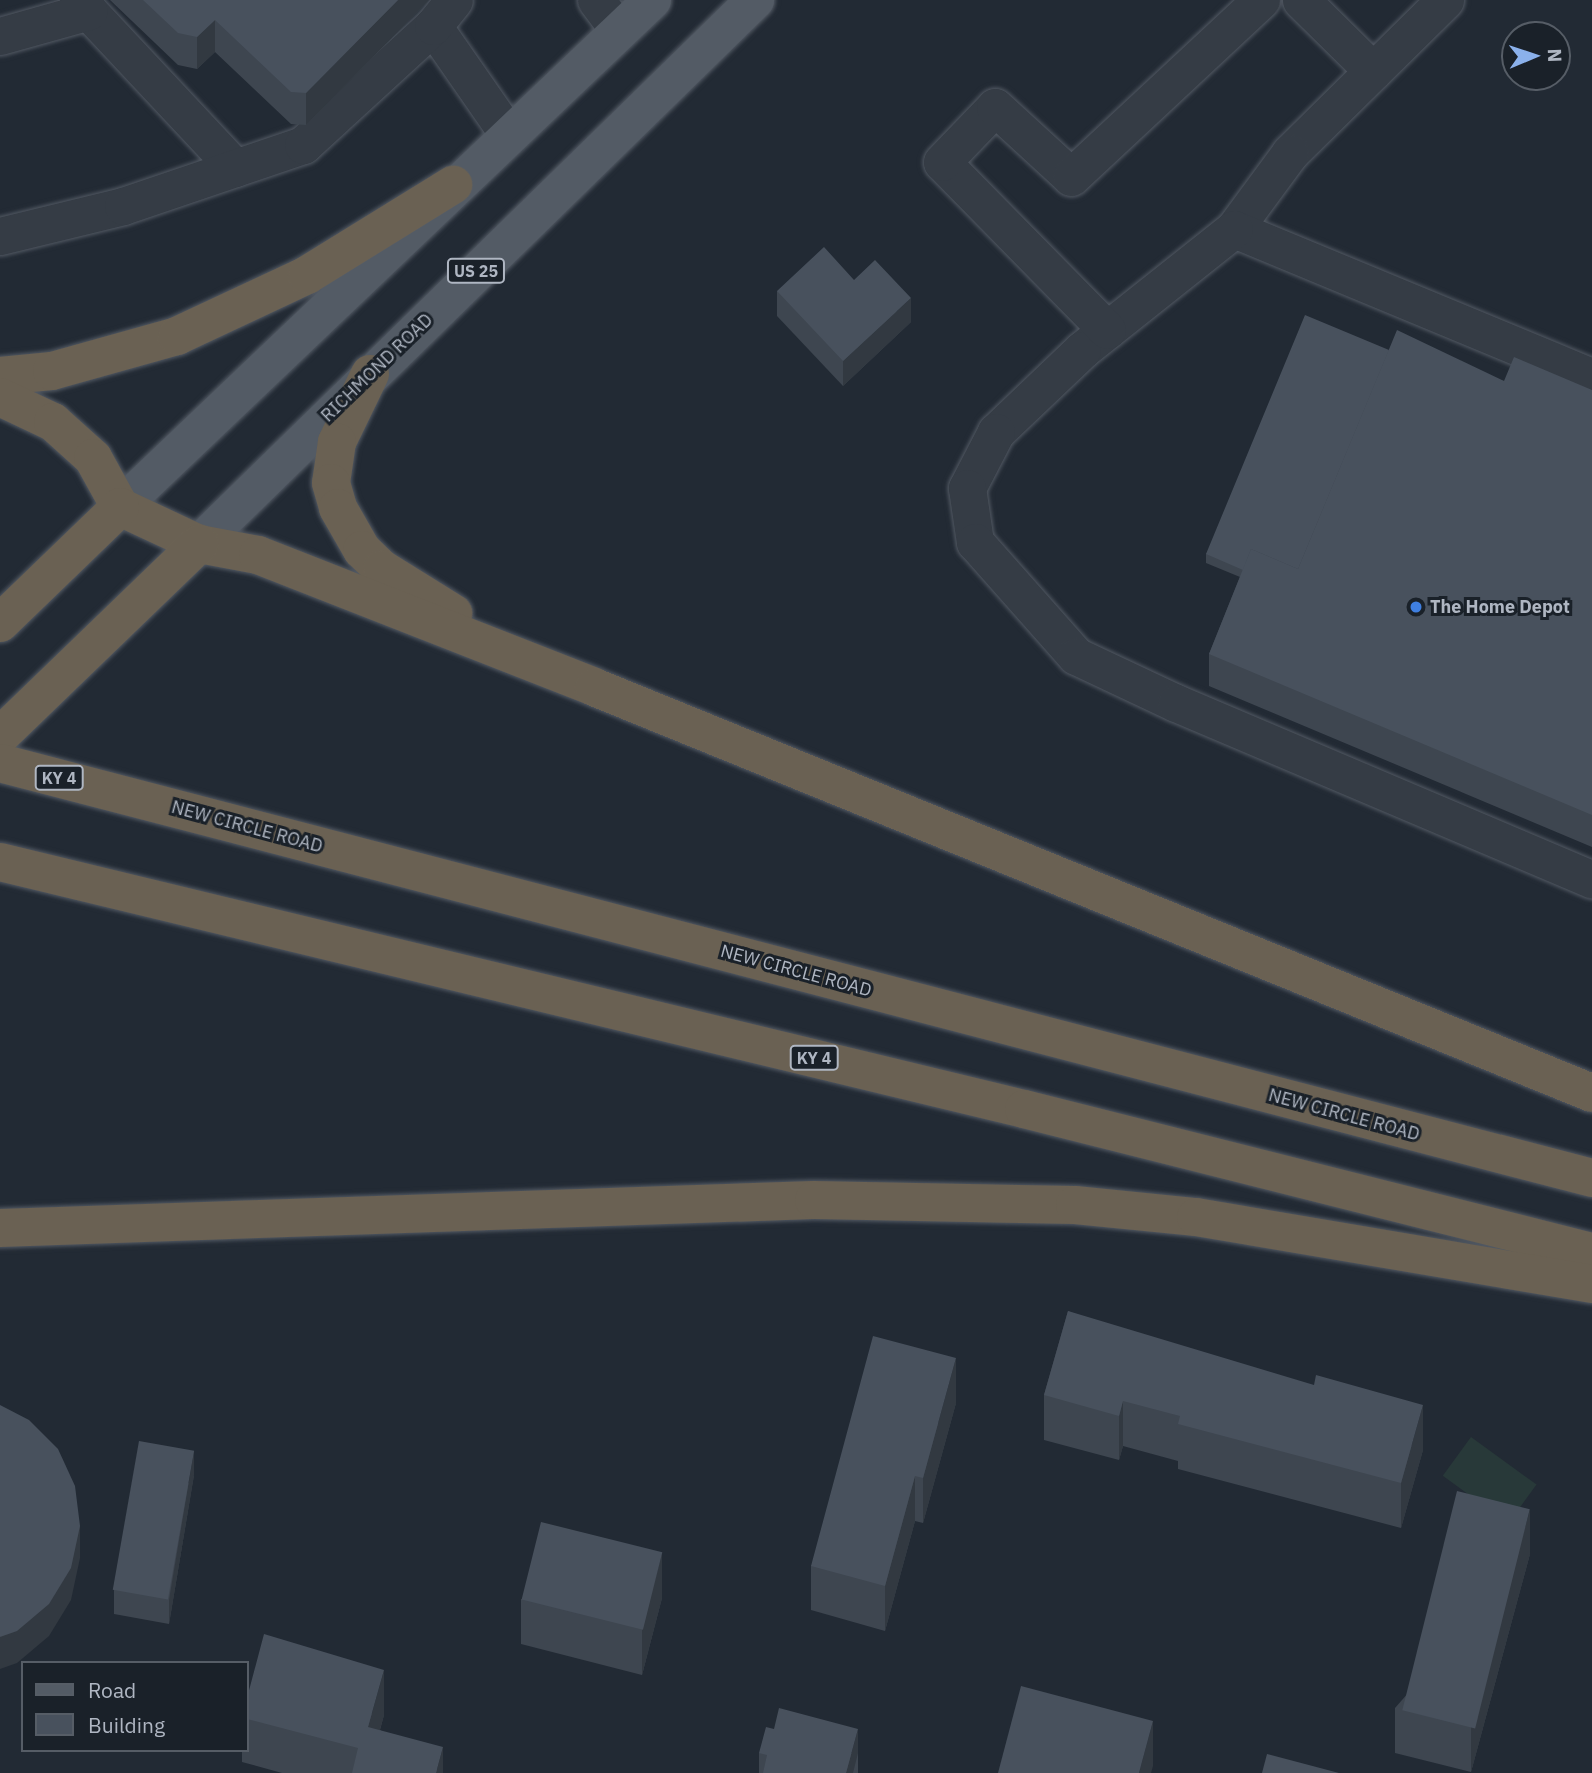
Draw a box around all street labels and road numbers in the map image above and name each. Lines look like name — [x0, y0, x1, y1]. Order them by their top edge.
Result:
road number: US 25 — [446, 258, 506, 284]
street label: RICHMOND ROAD — [317, 309, 437, 427]
road number: KY 4 — [34, 765, 84, 790]
street label: NEW CIRCLE ROAD — [169, 796, 325, 858]
street label: NEW CIRCLE ROAD — [718, 940, 874, 1002]
road number: KY 4 — [790, 1046, 838, 1070]
street label: NEW CIRCLE ROAD — [1266, 1084, 1422, 1146]

